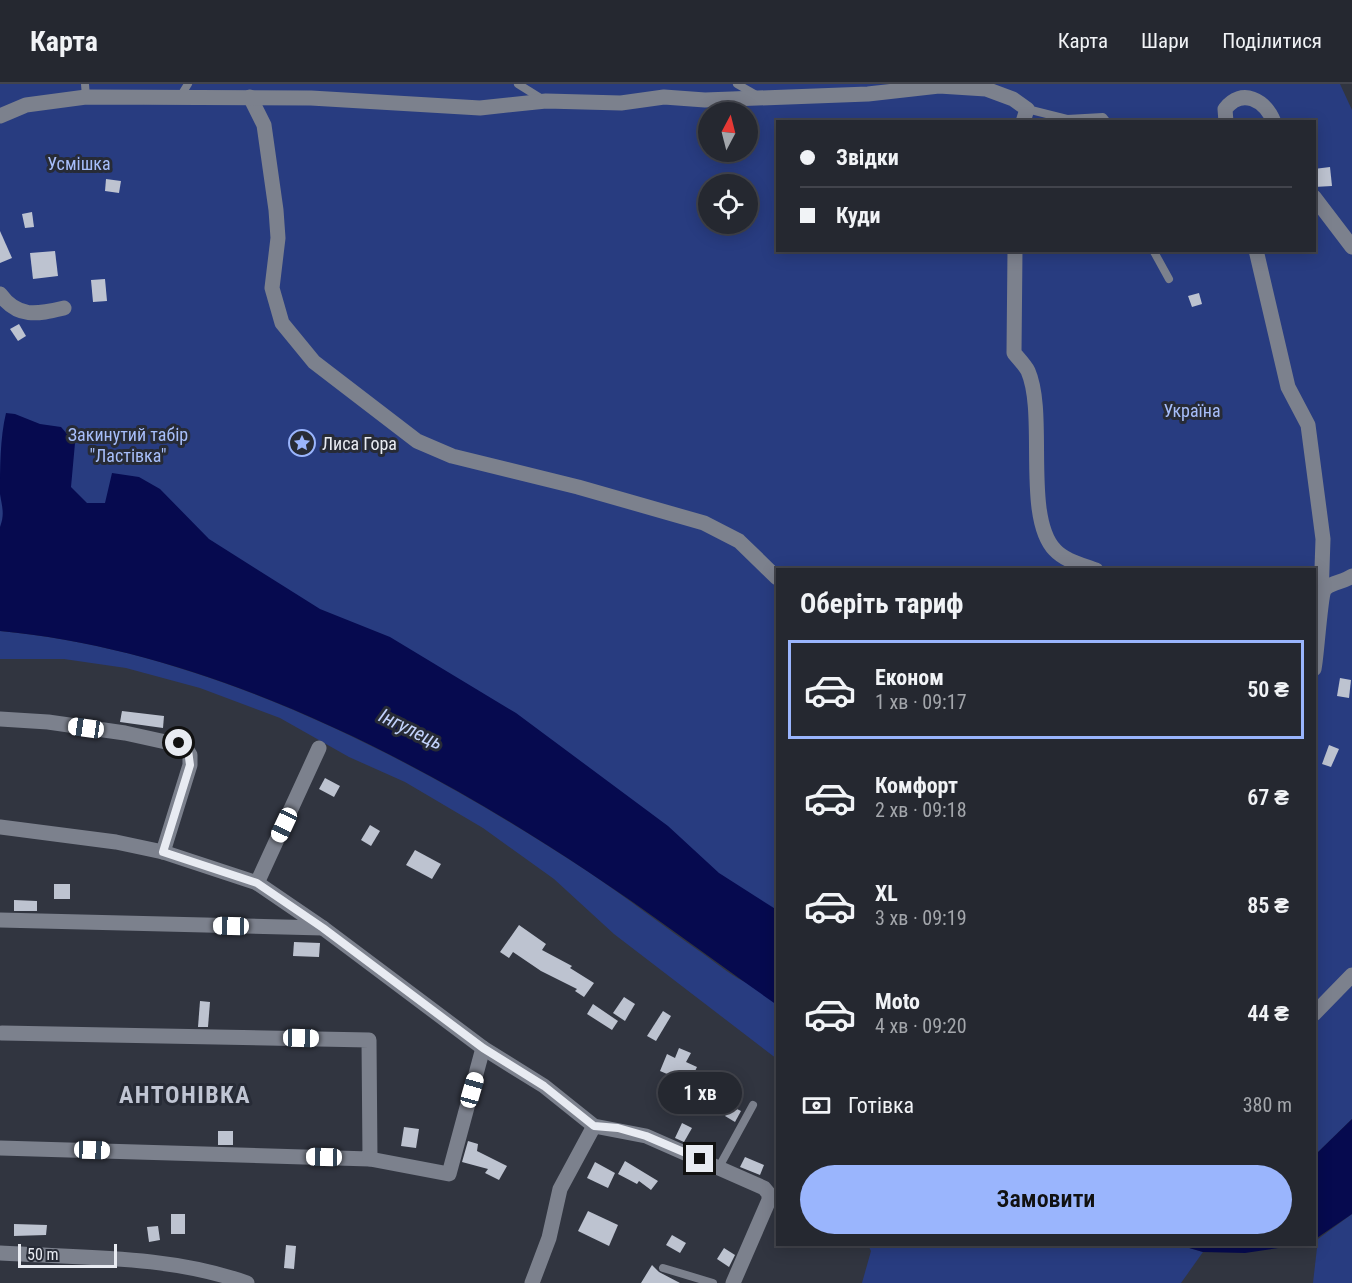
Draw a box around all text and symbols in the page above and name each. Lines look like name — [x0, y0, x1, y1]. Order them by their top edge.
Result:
text: Карта — [30, 25, 98, 58]
text: Карта — [1058, 29, 1108, 53]
text: Шари — [1141, 29, 1189, 53]
text: Поділитися — [1222, 29, 1322, 53]
north arrow — [698, 102, 758, 162]
map controls — [698, 102, 758, 234]
text: Звідки — [836, 145, 899, 170]
park label: Усмішка — [47, 153, 111, 174]
button: locate — [698, 174, 758, 234]
text: Куди — [836, 203, 880, 228]
park label: Україна — [1163, 400, 1221, 421]
park label: Закинутий табір "Ластівка" — [68, 424, 188, 466]
place icon: Лиса Гора — [287, 428, 317, 458]
place label: Лиса Гора — [322, 433, 397, 454]
text: Оберіть тариф — [800, 588, 963, 620]
icon: car — [803, 663, 857, 717]
text: Економ — [875, 665, 944, 690]
text: 50 ₴ — [1247, 677, 1289, 702]
text: 1 хв · 09:17 — [875, 690, 967, 714]
water label: Інгулець — [375, 703, 447, 755]
car — [67, 717, 105, 739]
route start — [165, 729, 192, 756]
icon: car — [803, 771, 857, 825]
text: Комфорт — [875, 773, 958, 798]
text: 67 ₴ — [1247, 785, 1289, 810]
text: 2 хв · 09:18 — [875, 798, 967, 822]
car — [268, 805, 300, 845]
icon: car — [803, 879, 857, 933]
text: XL — [875, 881, 898, 906]
text: 85 ₴ — [1247, 893, 1289, 918]
text: 3 хв · 09:19 — [875, 906, 967, 930]
car — [213, 917, 249, 935]
icon: car — [803, 987, 857, 1041]
text: Moto — [875, 989, 920, 1014]
text: 44 ₴ — [1247, 1001, 1289, 1026]
text: 4 хв · 09:20 — [875, 1014, 967, 1038]
car — [283, 1029, 319, 1047]
car — [458, 1070, 486, 1110]
callout: 1 хв — [658, 1072, 742, 1114]
district label: АНТОНІВКА — [119, 1081, 251, 1109]
text: 1 хв — [683, 1081, 717, 1105]
icon: cash — [800, 1089, 833, 1122]
text: Готівка — [848, 1093, 914, 1118]
text: 380 m — [1243, 1093, 1292, 1117]
car — [74, 1140, 110, 1160]
route end — [686, 1145, 713, 1172]
car — [306, 1148, 342, 1166]
button: Замовити — [800, 1165, 1292, 1234]
scale bar — [18, 1241, 117, 1268]
text: 50 m — [27, 1245, 59, 1264]

